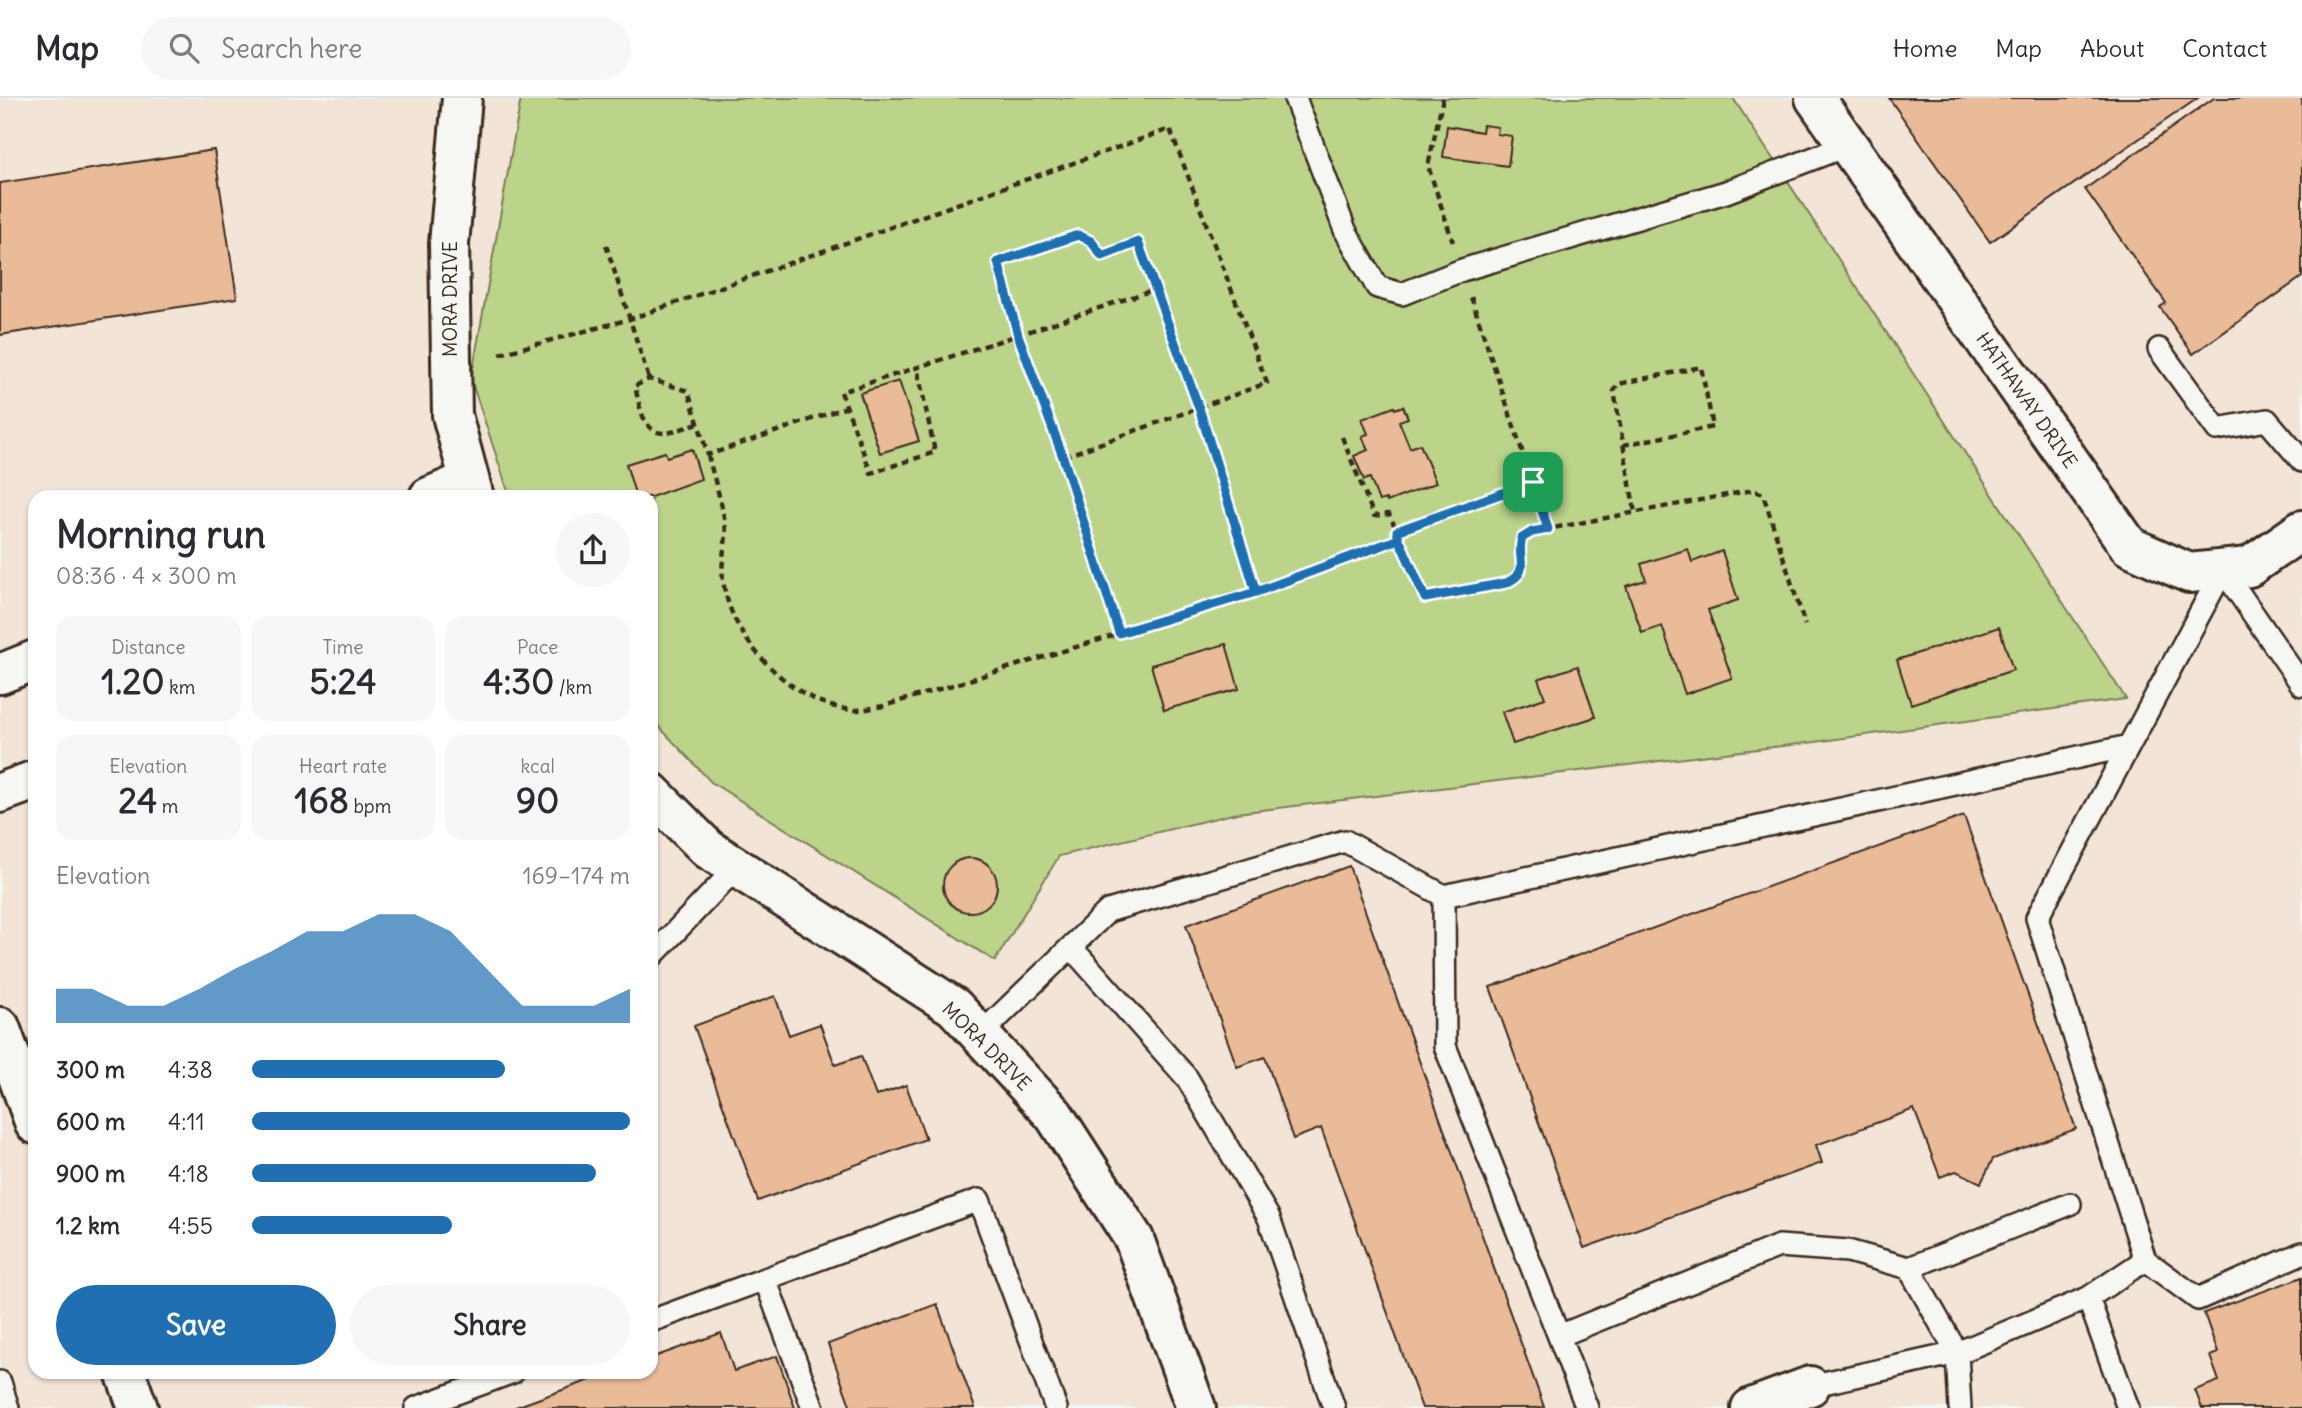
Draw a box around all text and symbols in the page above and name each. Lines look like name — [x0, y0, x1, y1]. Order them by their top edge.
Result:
search box — [141, 17, 631, 80]
text: Map — [35, 27, 99, 69]
icon: search — [165, 29, 203, 67]
text: Search here — [221, 32, 362, 65]
text: Home — [1893, 33, 1957, 63]
text: Map — [1995, 33, 2042, 63]
text: About — [2080, 33, 2144, 63]
text: Contact — [2182, 33, 2267, 63]
street label: MORA DRIVE — [438, 241, 462, 357]
street label: HATHAWAY DRIVE — [1971, 327, 2083, 473]
pin — [1503, 452, 1563, 512]
icon: arrive — [1514, 463, 1552, 501]
text: Morning run — [56, 511, 266, 558]
button: share — [556, 513, 630, 587]
text: 08:36 · 4 × 300 m — [56, 561, 237, 590]
text: Distance — [111, 635, 185, 659]
text: Time — [322, 635, 364, 659]
text: Pace — [517, 635, 558, 659]
text: 1.20 — [101, 659, 165, 703]
text: 5:24 — [310, 659, 376, 703]
text: 4:30 — [483, 659, 554, 703]
text: km — [165, 675, 195, 699]
text: /km — [554, 675, 592, 699]
text: Elevation — [109, 754, 187, 778]
text: Heart rate — [299, 754, 387, 778]
text: kcal — [521, 754, 555, 778]
text: 24 — [118, 778, 157, 822]
text: 168 — [295, 778, 349, 822]
text: 90 — [516, 778, 559, 822]
text: m — [157, 794, 178, 818]
text: bpm — [349, 794, 391, 818]
text: Elevation — [56, 861, 150, 890]
text: 169–174 m — [522, 861, 630, 890]
street label: MORA DRIVE — [938, 997, 1036, 1095]
text: 300 m — [56, 1055, 125, 1084]
text: 4:38 — [168, 1055, 213, 1084]
text: 600 m — [56, 1107, 125, 1136]
text: 4:11 — [168, 1107, 205, 1136]
text: 900 m — [56, 1159, 125, 1188]
text: 4:18 — [168, 1159, 209, 1188]
text: 1.2 km — [56, 1211, 120, 1240]
text: 4:55 — [168, 1211, 213, 1240]
button: Save — [56, 1285, 336, 1365]
button: Share — [350, 1285, 630, 1365]

